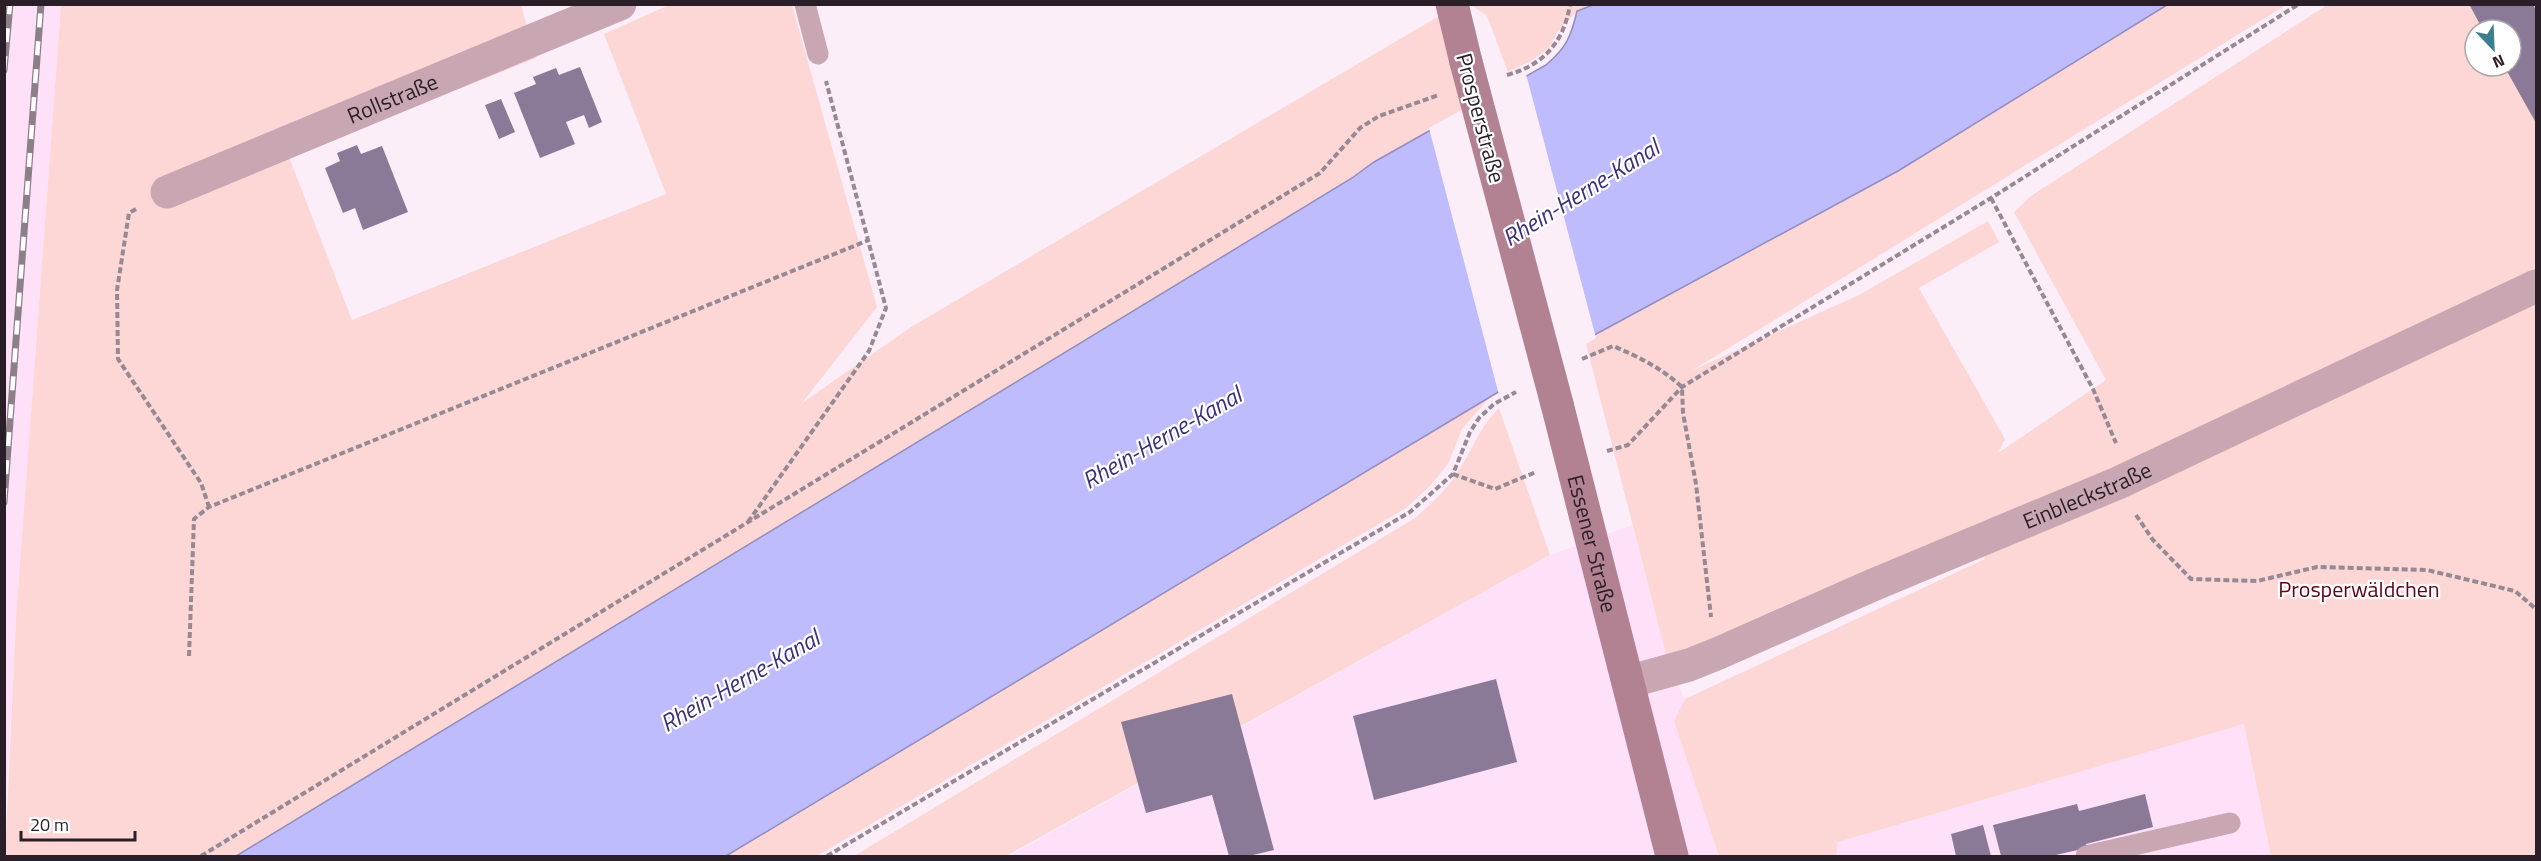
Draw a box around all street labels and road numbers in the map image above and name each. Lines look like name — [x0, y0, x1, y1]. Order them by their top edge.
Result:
street label: Prosperstraße — [1447, 49, 1515, 187]
street label: Rollstraße — [342, 64, 443, 132]
street label: Einbleckstraße — [2017, 453, 2157, 538]
street label: Essener Straße — [1559, 471, 1626, 616]

